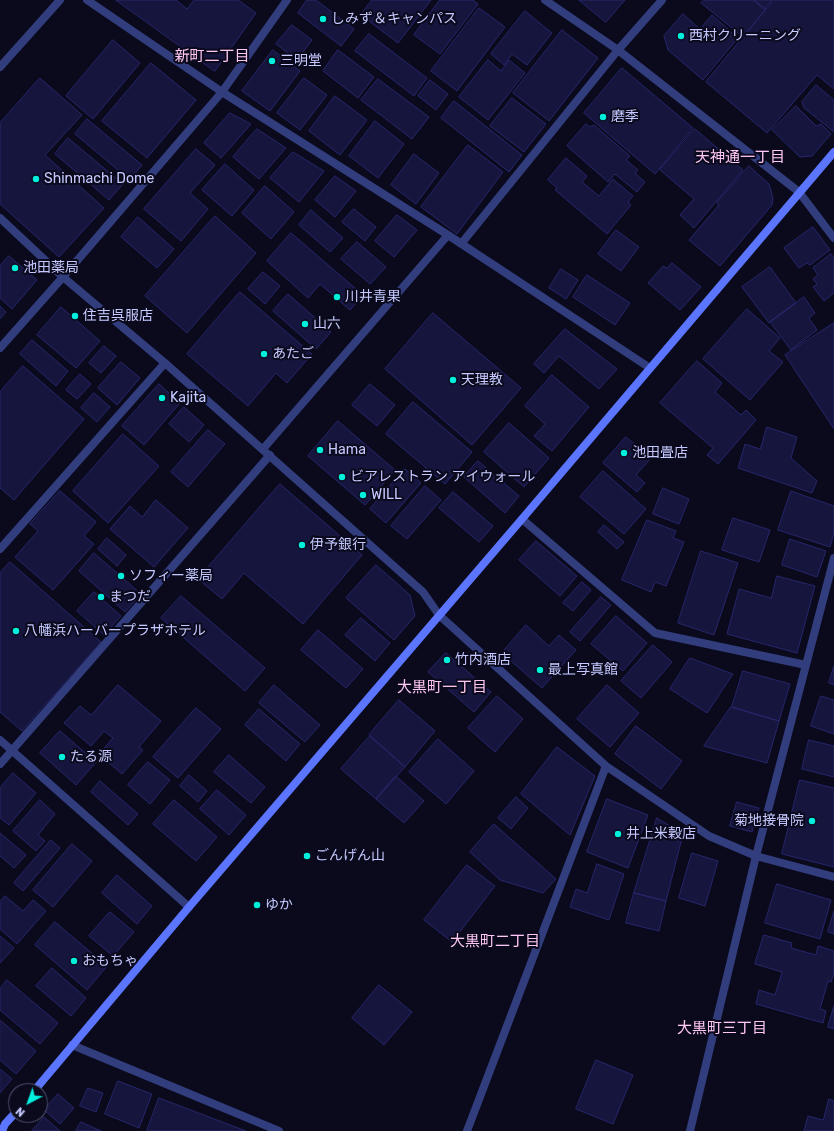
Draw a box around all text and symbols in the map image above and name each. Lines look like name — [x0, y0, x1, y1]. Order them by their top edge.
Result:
place label: しみず＆キャンパス — [331, 11, 457, 27]
marker: しみず＆キャンパス — [318, 14, 328, 24]
place label: 西村クリーニング — [689, 28, 801, 44]
marker: 西村クリーニング — [676, 31, 686, 41]
district label: 新町二丁目 — [175, 48, 249, 66]
place label: 三明堂 — [280, 53, 322, 69]
marker: 三明堂 — [267, 56, 277, 66]
place label: 磨季 — [611, 109, 639, 125]
marker: 磨季 — [598, 112, 608, 122]
district label: 天神通一丁目 — [695, 149, 785, 167]
place label: Shinmachi Dome — [44, 171, 154, 187]
marker: Shinmachi Dome — [31, 174, 41, 184]
place label: 池田薬局 — [23, 260, 79, 276]
marker: 池田薬局 — [10, 263, 20, 273]
place label: 川井青果 — [345, 289, 401, 305]
marker: 川井青果 — [332, 292, 342, 302]
place label: 住吉呉服店 — [83, 308, 153, 324]
marker: 住吉呉服店 — [70, 311, 80, 321]
place label: 山六 — [313, 316, 341, 332]
marker: 山六 — [300, 319, 310, 329]
place label: あたご — [272, 346, 314, 362]
marker: あたご — [259, 349, 269, 359]
place label: 天理教 — [461, 372, 503, 388]
marker: 天理教 — [448, 375, 458, 385]
place label: Kajita — [170, 390, 206, 406]
marker: Kajita — [157, 393, 167, 403]
place label: Hama — [328, 442, 366, 458]
marker: Hama — [315, 445, 325, 455]
place label: 池田畳店 — [632, 445, 688, 461]
marker: 池田畳店 — [619, 448, 629, 458]
place label: ビアレストラン アイウォール — [350, 469, 535, 485]
marker: ビアレストラン アイウォール — [337, 472, 347, 482]
place label: WILL — [371, 487, 402, 503]
marker: WILL — [358, 490, 368, 500]
place label: 伊予銀行 — [310, 537, 366, 553]
marker: 伊予銀行 — [297, 540, 307, 550]
place label: ソフィー薬局 — [129, 568, 213, 584]
marker: ソフィー薬局 — [116, 571, 126, 581]
place label: まつだ — [109, 589, 151, 605]
marker: まつだ — [96, 592, 106, 602]
place label: 八幡浜ハーバープラザホテル — [24, 623, 206, 639]
marker: 八幡浜ハーバープラザホテル — [11, 626, 21, 636]
place label: 竹内酒店 — [455, 652, 511, 668]
marker: 竹内酒店 — [442, 655, 452, 665]
place label: 最上写真館 — [548, 662, 618, 678]
marker: 最上写真館 — [535, 665, 545, 675]
district label: 大黒町一丁目 — [397, 679, 487, 697]
place label: たる源 — [70, 749, 112, 765]
marker: たる源 — [57, 752, 67, 762]
place label: 菊地接骨院 — [734, 813, 804, 829]
marker: 菊地接骨院 — [807, 816, 817, 826]
place label: 井上米穀店 — [626, 826, 696, 842]
marker: 井上米穀店 — [613, 829, 623, 839]
place label: ごんげん山 — [315, 848, 385, 864]
marker: ごんげん山 — [302, 851, 312, 861]
place label: ゆか — [265, 897, 293, 913]
marker: ゆか — [252, 900, 262, 910]
district label: 大黒町二丁目 — [450, 933, 540, 951]
place label: おもちゃ — [82, 953, 138, 969]
marker: おもちゃ — [69, 956, 79, 966]
district label: 大黒町三丁目 — [677, 1020, 767, 1038]
north arrow — [8, 1083, 48, 1123]
text: N — [13, 1104, 28, 1119]

